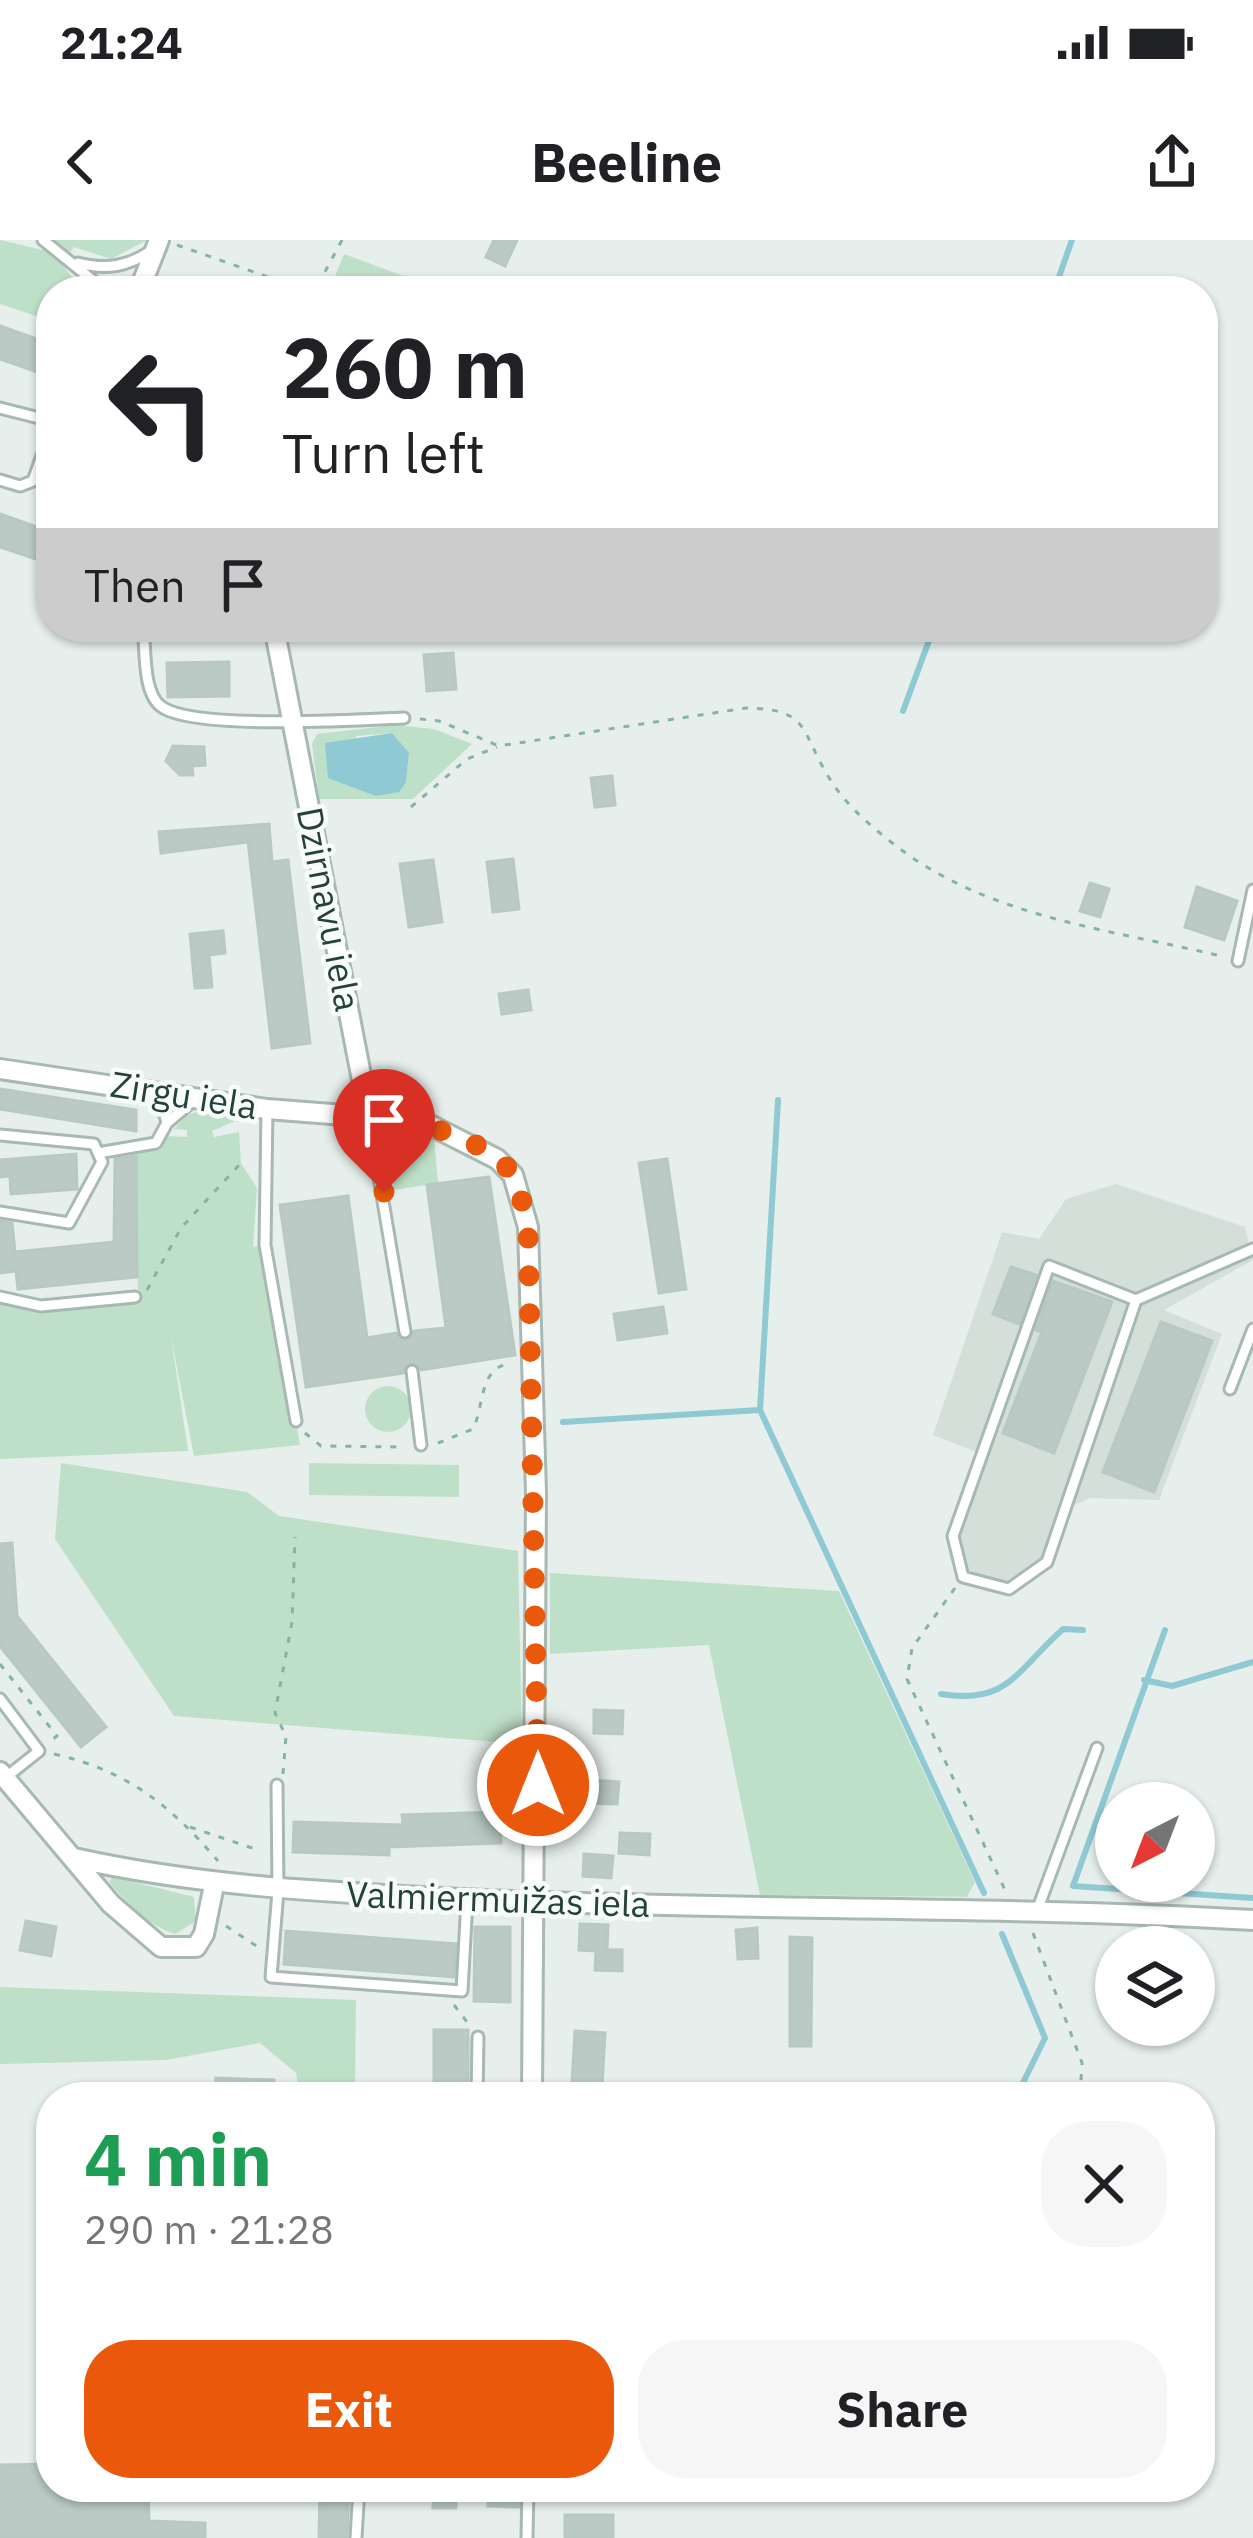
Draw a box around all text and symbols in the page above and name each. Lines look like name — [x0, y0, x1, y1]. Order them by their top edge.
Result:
text: 21:24 — [60, 13, 183, 71]
text: Beeline — [531, 127, 722, 197]
icon: back — [48, 129, 114, 195]
icon: share — [1139, 129, 1205, 195]
text: 260 m — [282, 312, 528, 421]
icon: left — [84, 324, 240, 480]
text: Turn left — [282, 418, 485, 488]
icon: arrive — [210, 552, 276, 618]
text: Then — [84, 556, 186, 614]
street label: Dzirnavu iela — [287, 803, 372, 1015]
street label: Zirgu iela — [107, 1060, 261, 1129]
pin — [333, 1069, 435, 1192]
icon: arrive — [351, 1087, 417, 1153]
position arrow — [475, 1722, 601, 1848]
north arrow — [1095, 1782, 1215, 1902]
map controls — [1095, 1782, 1215, 2046]
street label: Valmiermuižas iela — [345, 1870, 651, 1927]
button: layers — [1095, 1926, 1215, 2046]
text: 4 min — [84, 2112, 272, 2206]
button: close — [1041, 2121, 1167, 2247]
text: 290 m · 21:28 — [84, 2204, 334, 2255]
button: Exit — [84, 2340, 614, 2478]
button: Share — [638, 2340, 1167, 2478]

